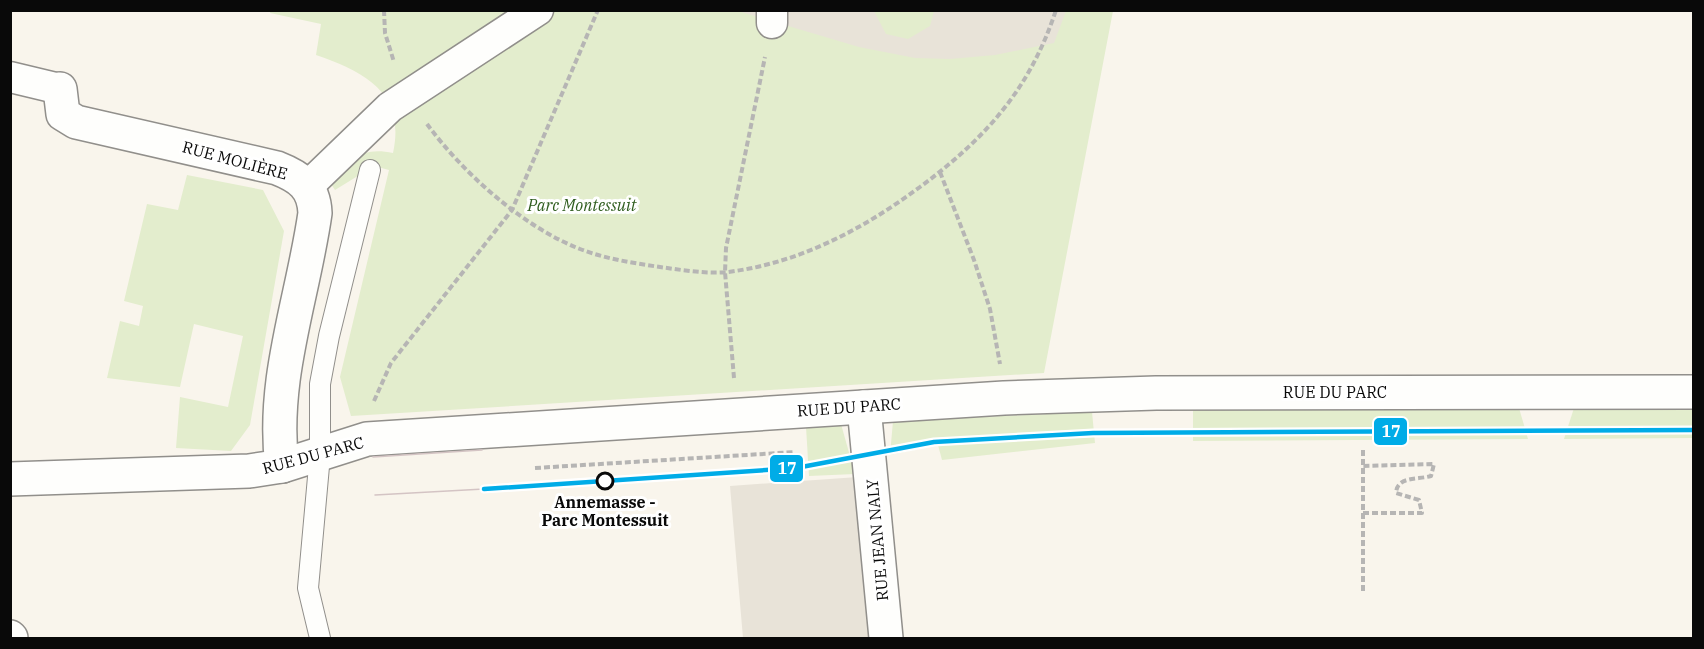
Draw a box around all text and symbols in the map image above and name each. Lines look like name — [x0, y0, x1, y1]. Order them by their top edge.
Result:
street label: RUE MOLIÈRE — [180, 135, 290, 184]
park label: Parc Montessuit — [527, 195, 638, 215]
street label: RUE DU PARC — [1283, 382, 1387, 402]
street label: RUE DU PARC — [796, 393, 902, 421]
line badge: 17 — [1373, 417, 1408, 446]
text: 17 — [1381, 421, 1401, 441]
street label: RUE DU PARC — [260, 432, 366, 478]
line badge: 17 — [769, 454, 804, 483]
text: 17 — [777, 458, 797, 478]
marker: Annemasse - Parc Montessuit — [596, 472, 614, 490]
street label: RUE JEAN NALY — [862, 478, 892, 602]
place label: Annemasse - Parc Montessuit — [541, 492, 669, 530]

